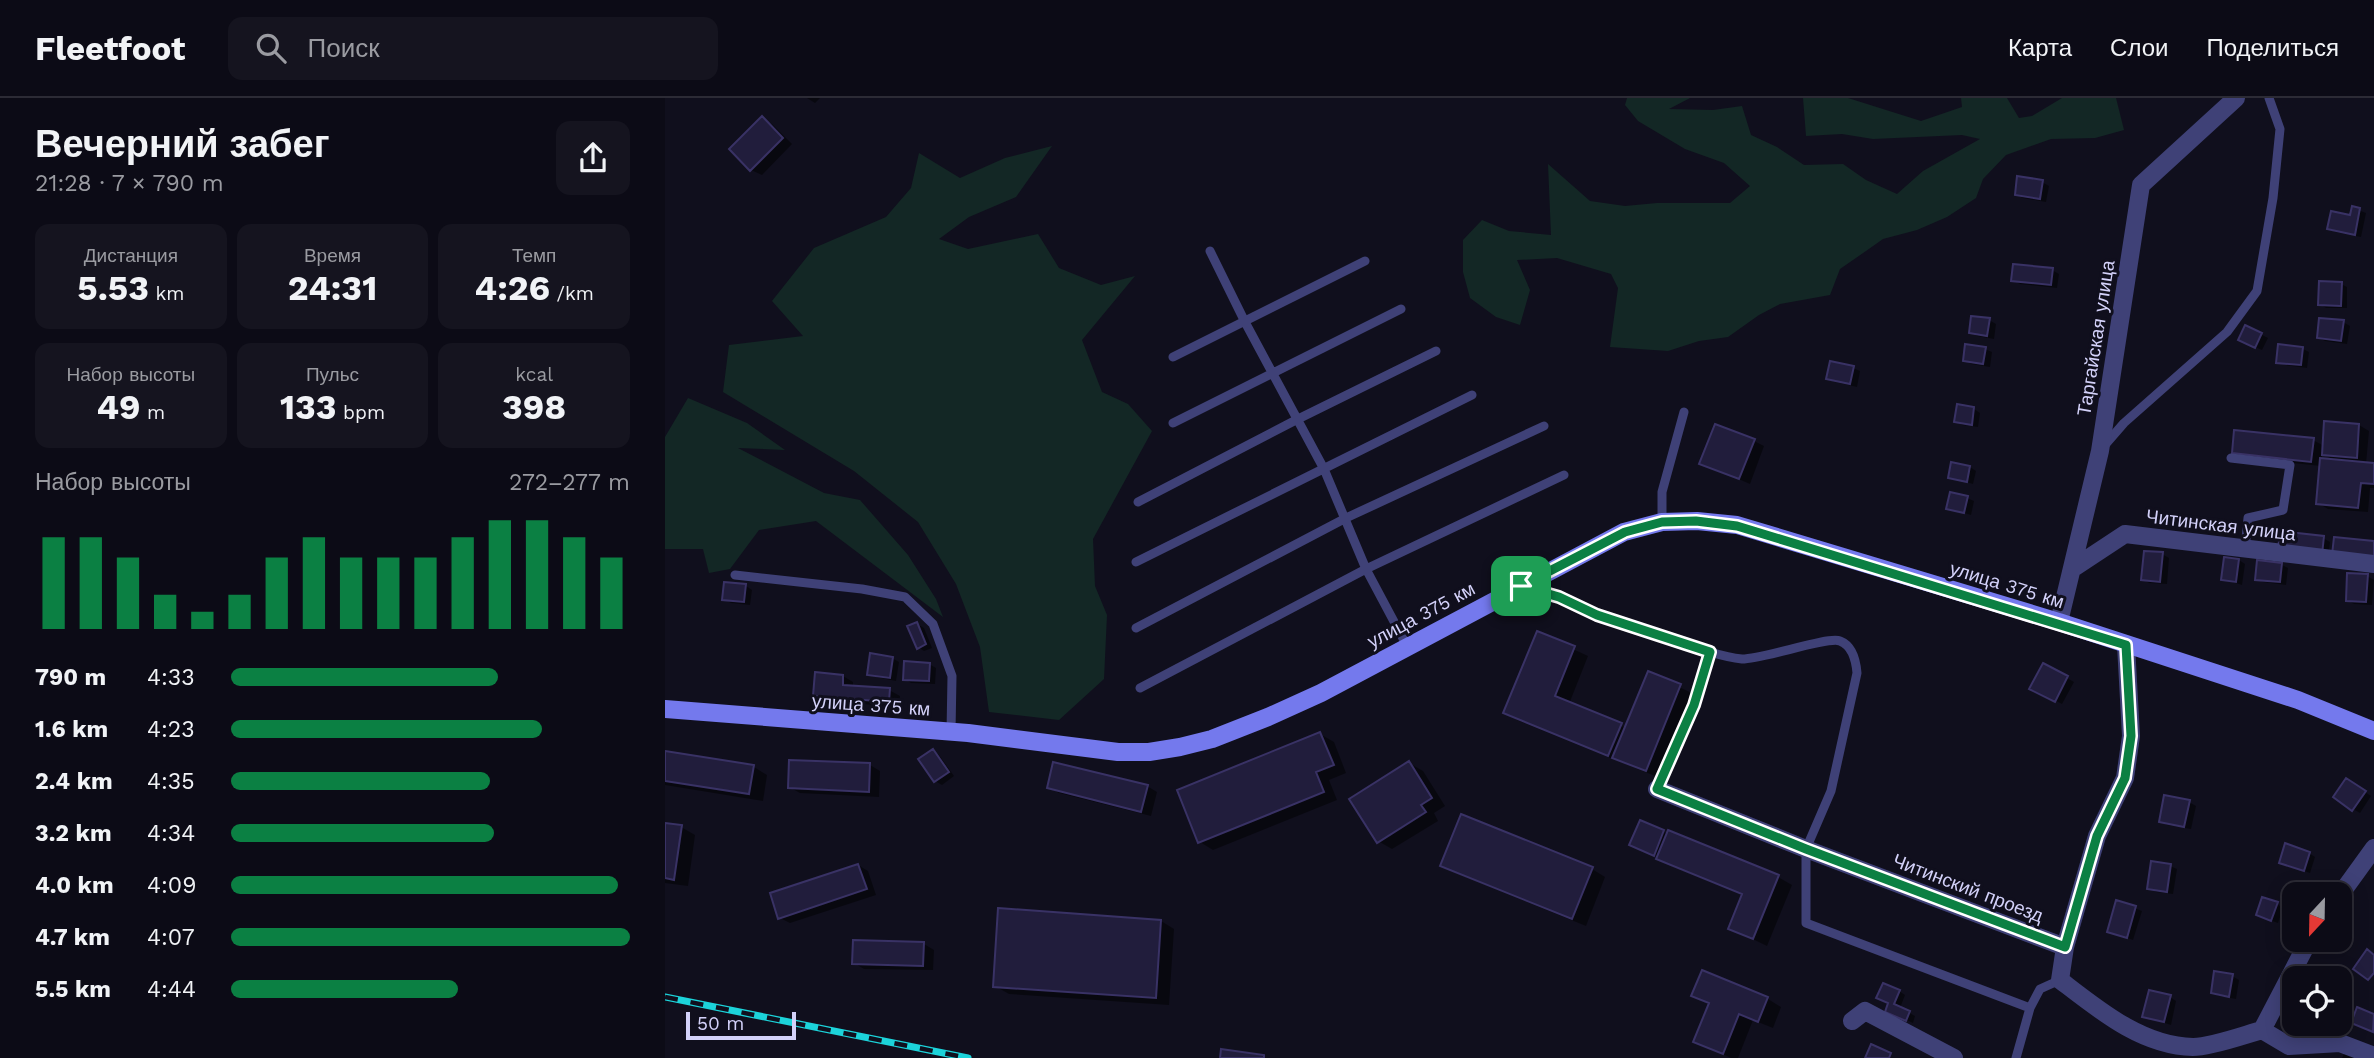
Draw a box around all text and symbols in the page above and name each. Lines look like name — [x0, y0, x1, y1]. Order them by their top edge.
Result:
search box — [228, 17, 718, 80]
text: Fleetfoot — [35, 29, 186, 68]
icon: search — [252, 29, 290, 67]
text: Поиск — [308, 33, 380, 63]
text: Карта — [2008, 34, 2072, 62]
text: Слои — [2110, 34, 2168, 62]
text: Поделиться — [2206, 34, 2339, 62]
button: share — [556, 121, 630, 195]
text: Вечерний забег — [35, 122, 330, 166]
text: 21:28 · 7 × 790 m — [35, 170, 224, 197]
text: Дистанция — [84, 244, 178, 267]
text: Время — [304, 244, 361, 267]
text: Темп — [512, 244, 556, 267]
street label: Таргайская улица — [2072, 258, 2120, 418]
text: 5.53 — [77, 267, 149, 309]
text: 24:31 — [288, 267, 377, 309]
text: 4:26 — [475, 267, 550, 309]
text: km — [149, 282, 184, 305]
text: /km — [550, 282, 594, 305]
text: Набор высоты — [66, 363, 195, 386]
text: Пульс — [306, 363, 359, 386]
text: kcal — [515, 363, 553, 386]
text: 49 — [96, 386, 141, 428]
text: 133 — [280, 386, 337, 428]
text: 398 — [502, 386, 566, 428]
text: m — [141, 401, 165, 424]
text: bpm — [337, 401, 385, 424]
text: Набор высоты — [35, 469, 191, 496]
text: 272–277 m — [509, 469, 630, 496]
street label: Читинская улица — [2145, 504, 2298, 546]
pin — [1491, 556, 1551, 616]
street label: улица 375 км — [1947, 557, 2067, 613]
icon: arrive — [1502, 567, 1540, 605]
street label: улица 375 км — [1363, 577, 1479, 653]
text: 790 m — [35, 664, 106, 691]
text: 4:33 — [147, 664, 195, 691]
street label: улица 375 км — [811, 689, 931, 721]
text: 1.6 km — [35, 716, 108, 743]
text: 4:23 — [147, 716, 195, 743]
text: 2.4 km — [35, 768, 113, 795]
text: 4:35 — [147, 768, 195, 795]
text: 3.2 km — [35, 820, 112, 847]
text: 4:34 — [147, 820, 195, 847]
street label: Читинский проезд — [1889, 849, 2047, 927]
text: 4.0 km — [35, 872, 114, 899]
text: 4:09 — [147, 872, 196, 899]
north arrow — [2282, 882, 2352, 952]
map controls — [2282, 882, 2352, 1036]
text: 4.7 km — [35, 924, 110, 951]
text: 4:07 — [147, 924, 195, 951]
button: locate — [2282, 966, 2352, 1036]
text: 5.5 km — [35, 976, 111, 1003]
text: 4:44 — [147, 976, 196, 1003]
scale bar — [686, 1009, 796, 1041]
text: 50 m — [697, 1012, 744, 1035]

